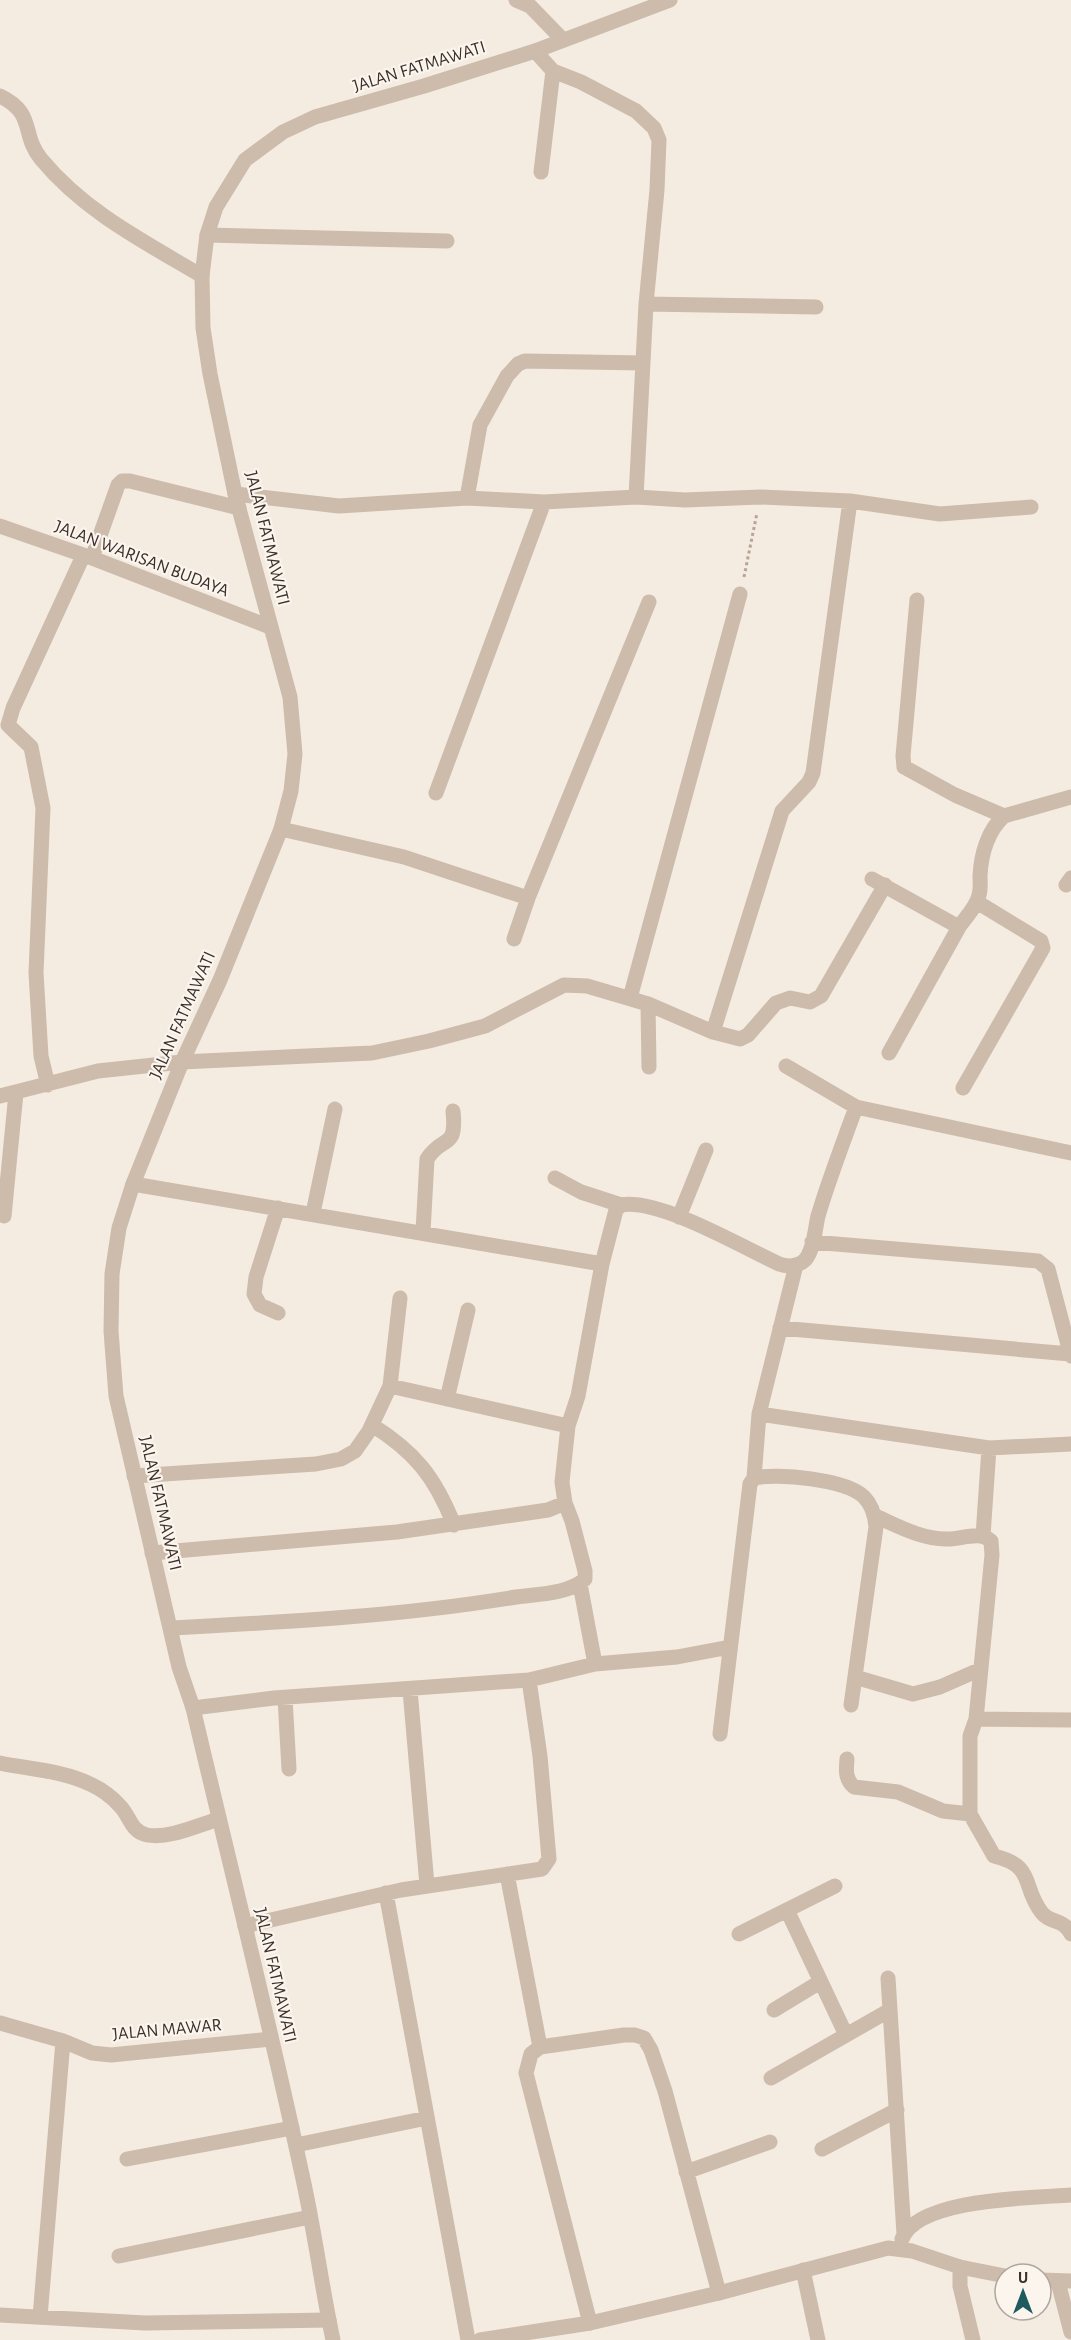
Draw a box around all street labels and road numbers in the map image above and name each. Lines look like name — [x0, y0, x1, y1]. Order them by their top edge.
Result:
street label: JALAN FATMAWATI — [351, 38, 488, 96]
street label: JALAN FATMAWATI — [242, 469, 292, 607]
street label: JALAN WARISAN BUDAYA — [52, 517, 232, 601]
street label: JALAN FATMAWATI — [147, 949, 219, 1082]
street label: JALAN FATMAWATI — [136, 1434, 184, 1572]
street label: JALAN FATMAWATI — [251, 1906, 299, 2044]
street label: JALAN MAWAR — [112, 2016, 222, 2044]

